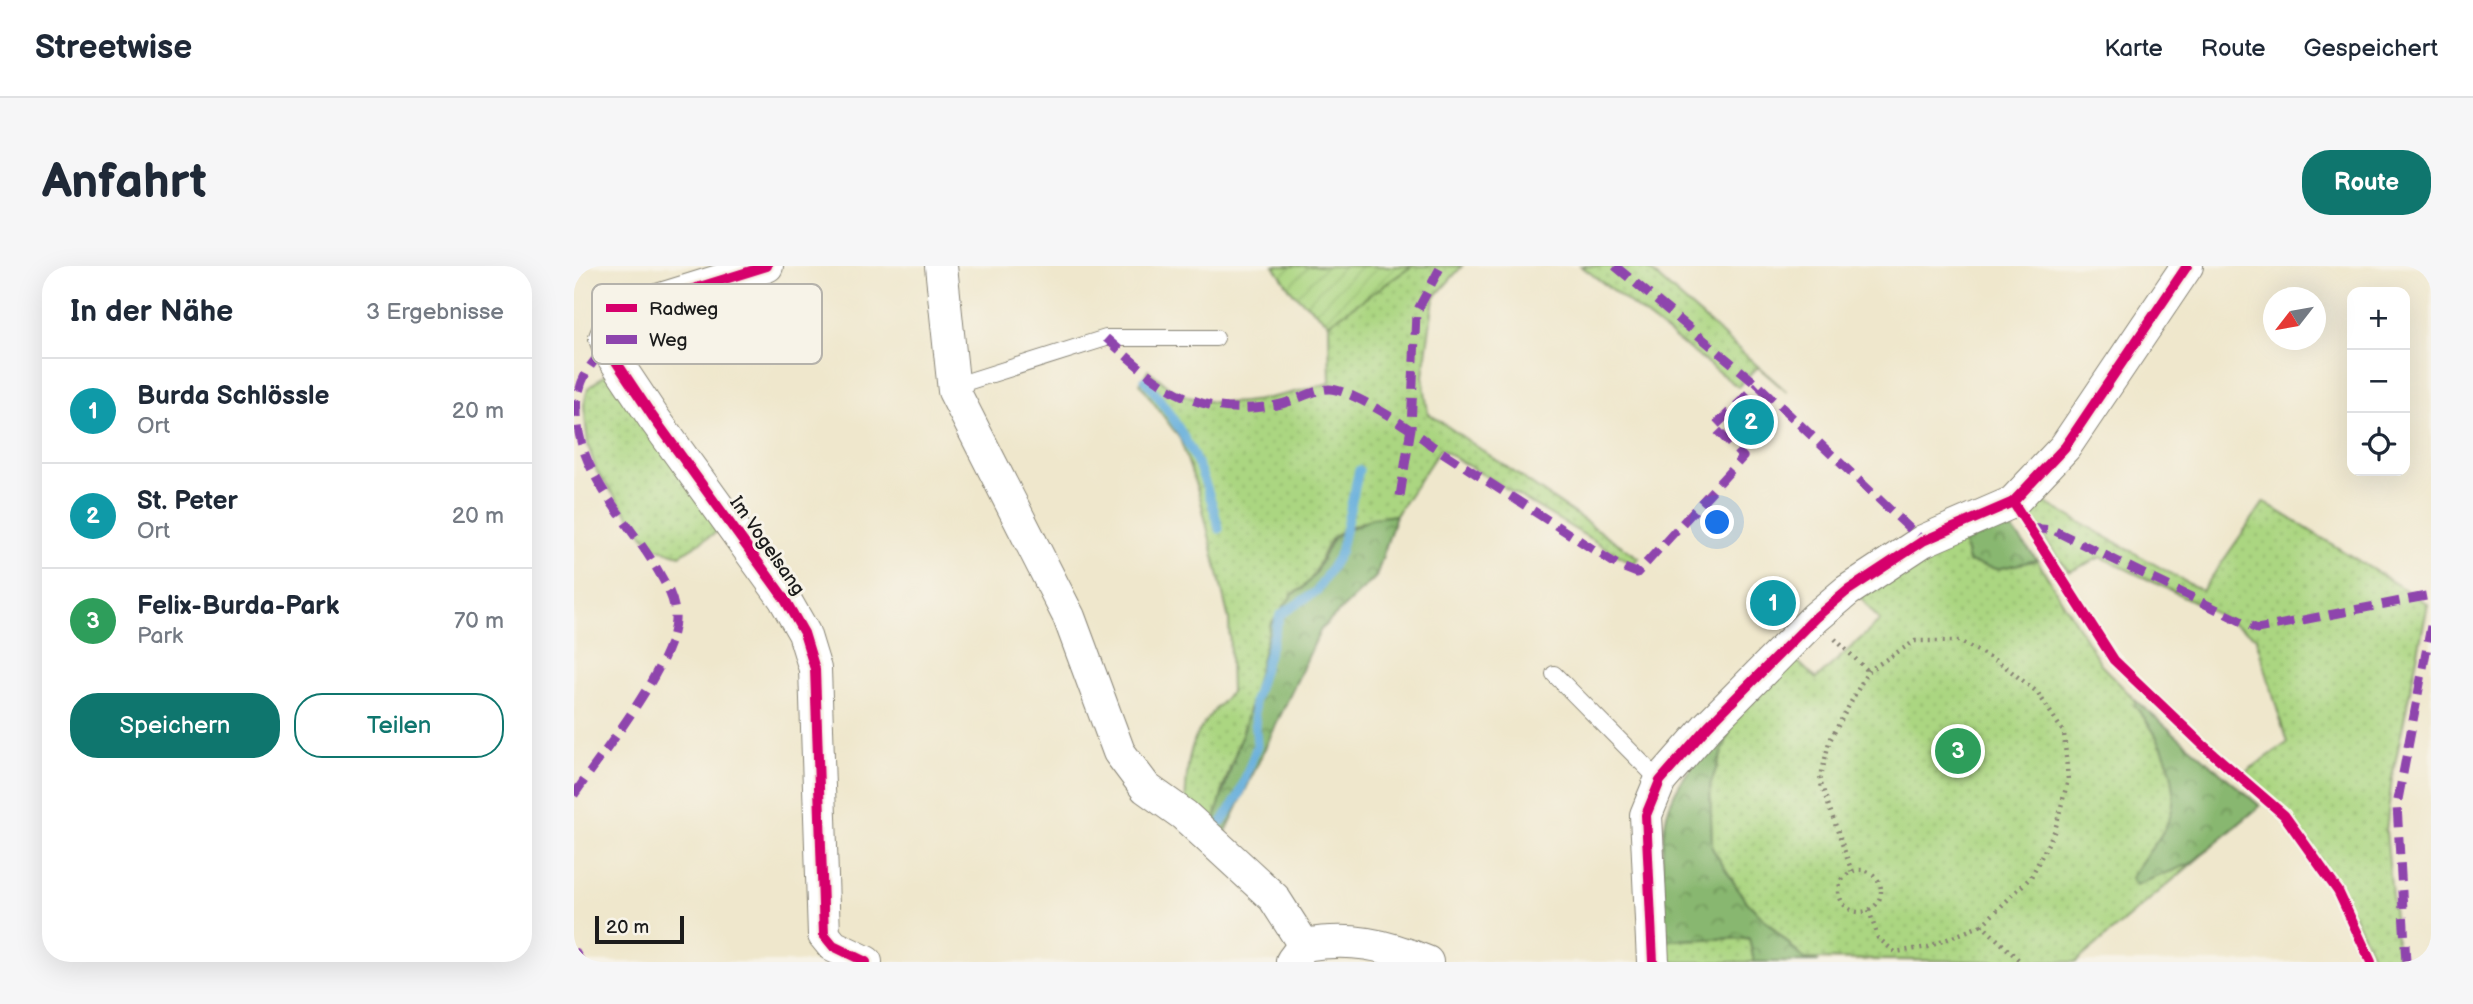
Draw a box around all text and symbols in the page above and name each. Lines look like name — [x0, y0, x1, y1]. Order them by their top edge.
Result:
text: Streetwise — [35, 28, 192, 68]
text: Karte — [2104, 34, 2163, 63]
text: Route — [2201, 34, 2266, 63]
text: Gespeichert — [2304, 34, 2438, 63]
button: Route — [2302, 150, 2431, 215]
text: Anfahrt — [42, 153, 207, 212]
legend — [592, 284, 822, 364]
north arrow — [2263, 287, 2326, 350]
map controls — [2347, 287, 2410, 476]
button: + — [2347, 287, 2410, 350]
text: In der Nähe — [70, 294, 233, 330]
text: 3 Ergebnisse — [366, 298, 504, 326]
text: Radweg — [649, 298, 718, 321]
text: Weg — [649, 329, 687, 352]
button: − — [2347, 350, 2410, 413]
text: Burda Schlössle — [137, 381, 329, 412]
pin: 2 — [1728, 396, 1774, 448]
text: 1 — [88, 397, 98, 425]
text: 20 m — [452, 397, 504, 425]
text: Ort — [137, 412, 170, 440]
button: locate — [2347, 413, 2410, 476]
text: St. Peter — [137, 486, 238, 517]
street label: Im Vogelsang — [724, 492, 810, 600]
text: 2 — [86, 502, 100, 530]
text: 20 m — [452, 502, 504, 530]
your location — [1700, 505, 1734, 539]
text: Ort — [137, 517, 170, 545]
pin: 1 — [1750, 577, 1796, 629]
text: Felix-Burda-Park — [137, 591, 339, 622]
text: 3 — [86, 607, 100, 635]
text: 70 m — [454, 607, 504, 635]
text: Park — [137, 622, 183, 650]
button: Speichern — [70, 693, 280, 758]
button: Teilen — [294, 693, 504, 758]
pin: 3 — [1935, 725, 1981, 777]
scale bar — [595, 913, 684, 945]
text: 20 m — [606, 916, 649, 939]

